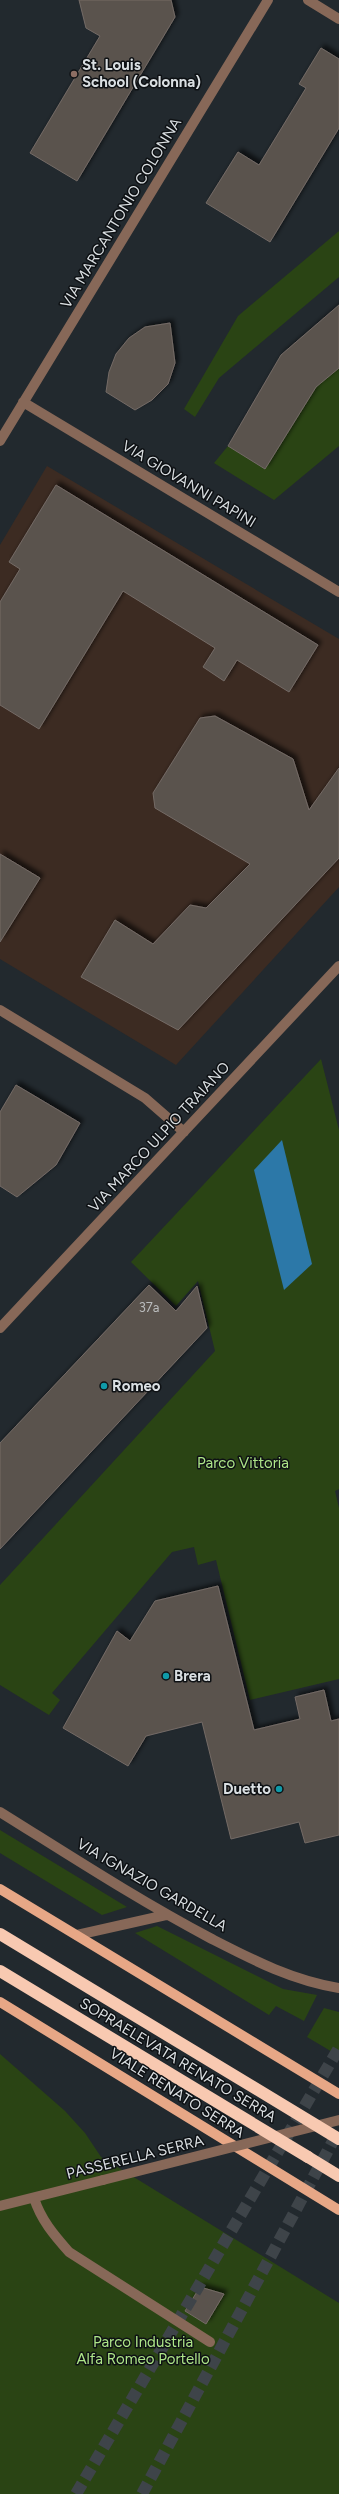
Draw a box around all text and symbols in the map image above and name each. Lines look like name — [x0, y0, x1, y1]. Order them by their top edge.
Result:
place label: St. Louis School (Colonna) — [82, 56, 201, 91]
marker: St. Louis School (Colonna) — [69, 69, 79, 79]
street label: VIA MARCANTONIO COLONNA — [57, 114, 185, 312]
street label: VIA GIOVANNI PAPINI — [119, 437, 259, 531]
street label: VIA MARCO ULPIO TRAIANO — [85, 1058, 233, 1216]
house number: 37a — [139, 1300, 159, 1315]
place label: Romeo — [112, 1377, 161, 1395]
marker: Romeo — [99, 1381, 109, 1391]
park label: Parco Vittoria — [197, 1454, 289, 1472]
place label: Brera — [174, 1667, 211, 1685]
marker: Brera — [161, 1671, 171, 1681]
place label: Duetto — [223, 1780, 271, 1798]
marker: Duetto — [274, 1784, 284, 1794]
street label: VIA IGNAZIO GARDELLA — [74, 1835, 230, 1935]
street label: SOPRAELEVATA RENATO SERRA — [77, 1994, 279, 2126]
street label: VIALE RENATO SERRA — [106, 2044, 248, 2142]
street label: PASSERELLA SERRA — [64, 2131, 206, 2183]
park label: Parco Industria Alfa Romeo Portello — [76, 2333, 210, 2368]

